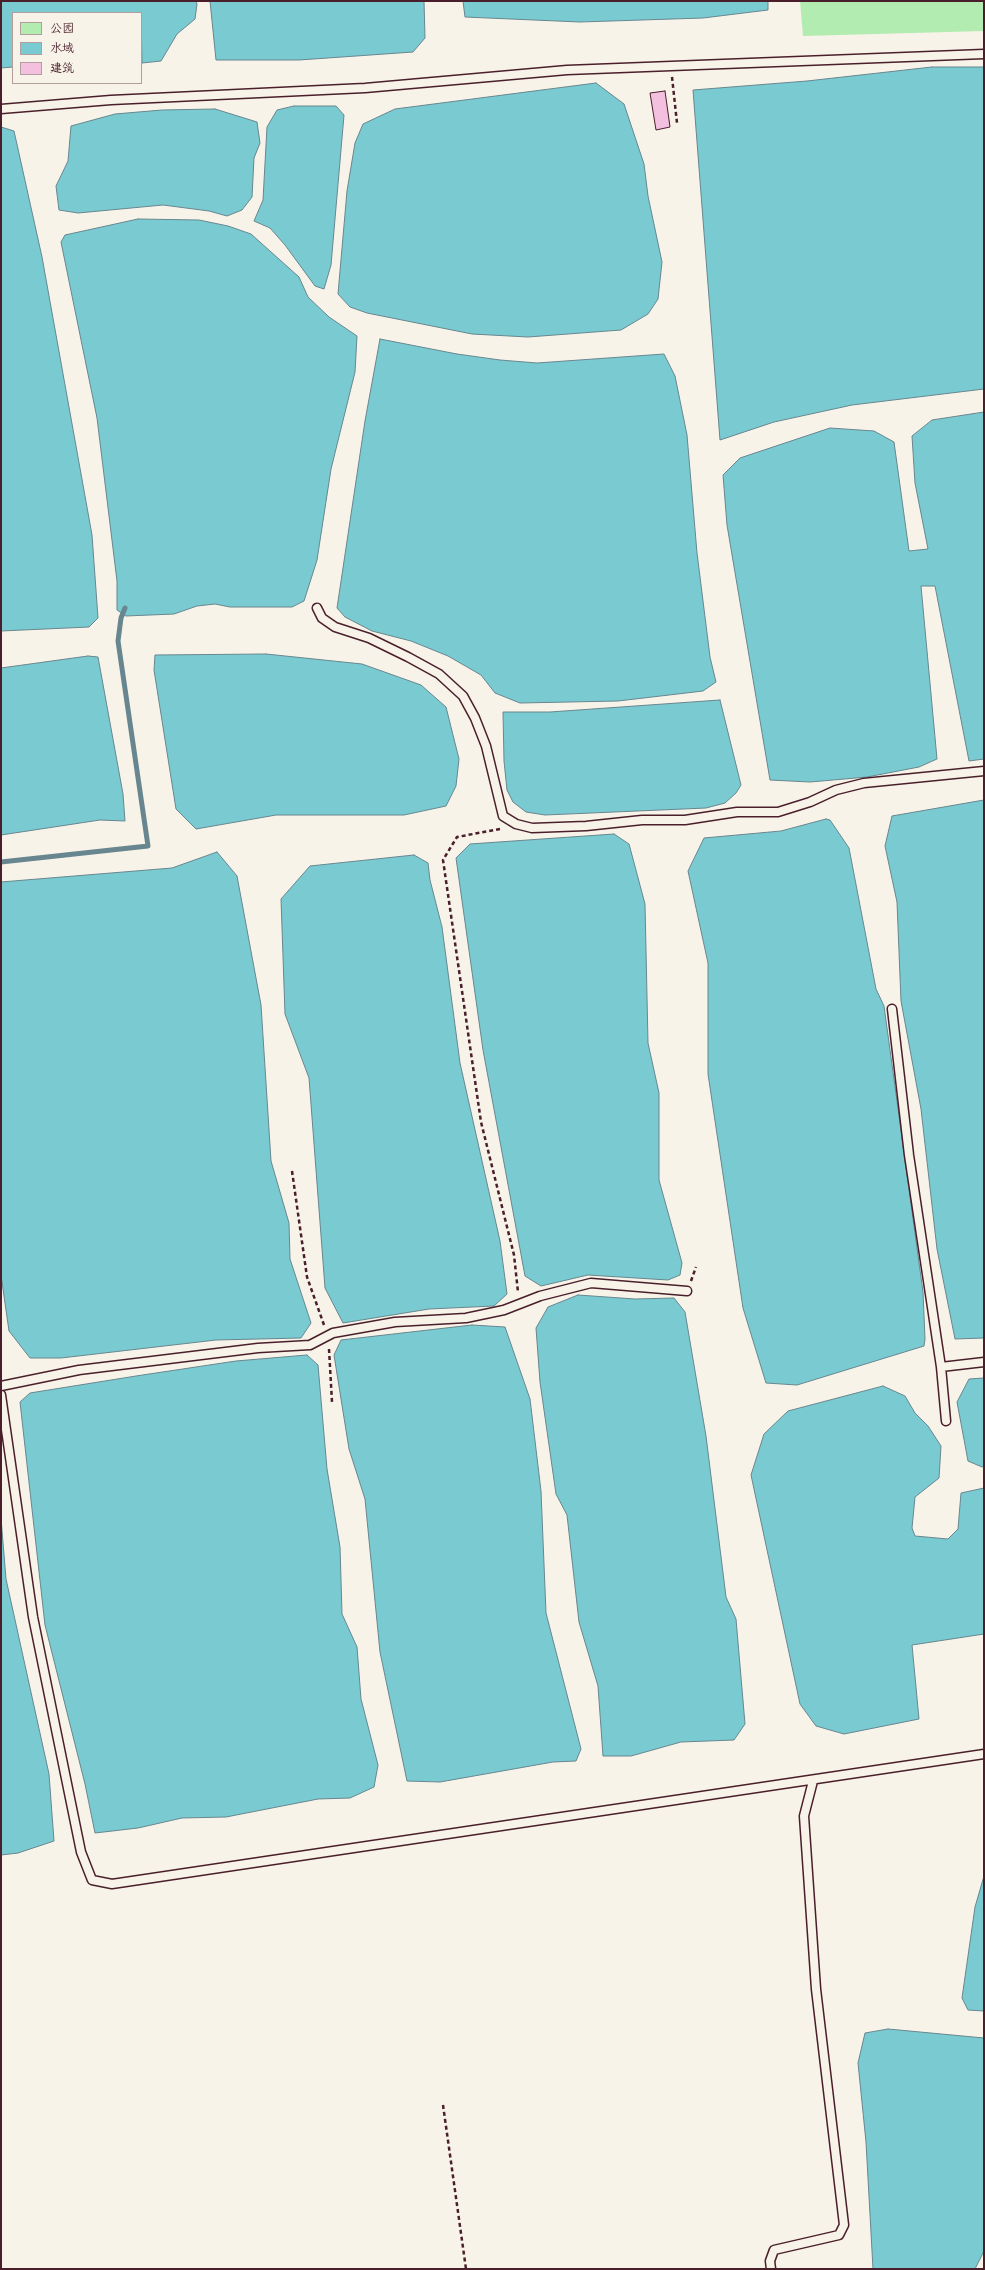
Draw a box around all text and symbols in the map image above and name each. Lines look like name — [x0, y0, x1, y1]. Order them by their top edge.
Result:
legend — [12, 12, 142, 84]
text: 公园 — [50, 20, 74, 37]
text: 水域 — [50, 40, 74, 57]
text: 建筑 — [50, 60, 74, 77]

